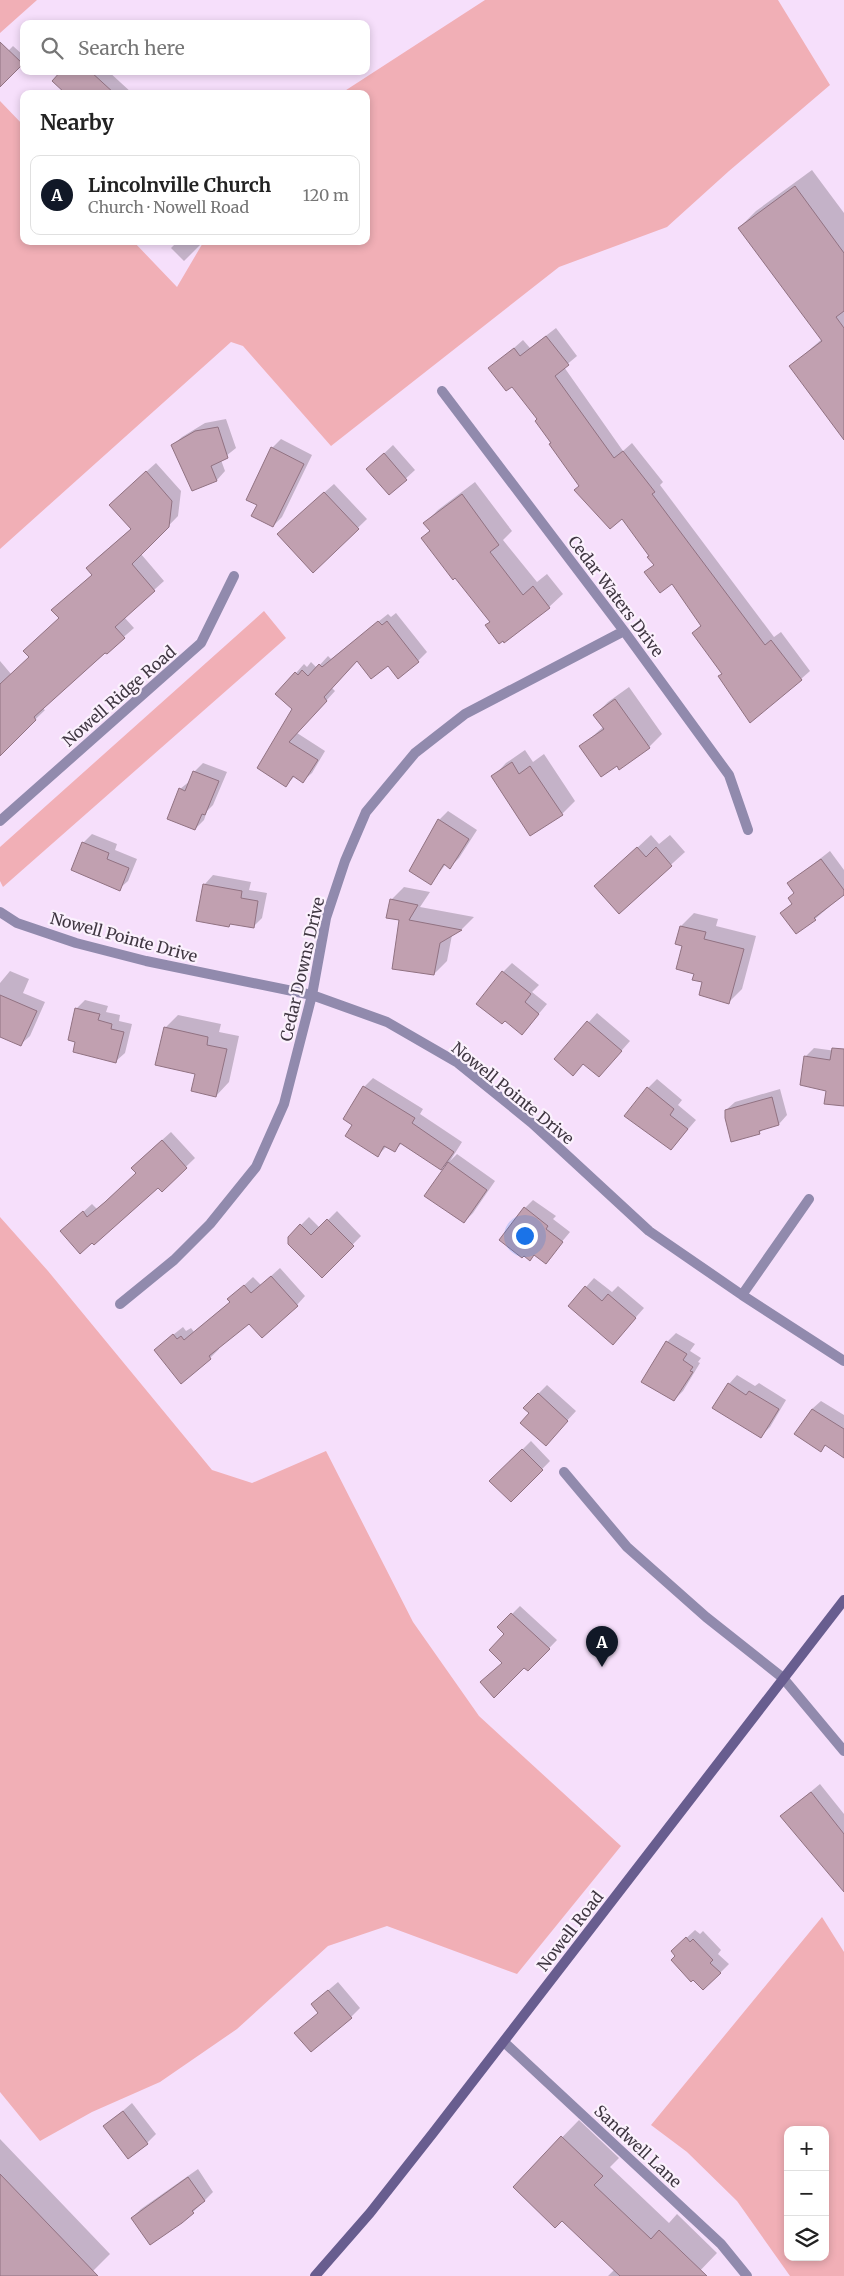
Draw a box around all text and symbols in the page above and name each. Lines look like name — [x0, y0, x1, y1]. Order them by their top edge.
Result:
search box — [20, 20, 370, 75]
icon: search — [38, 34, 66, 62]
text: Search here — [78, 36, 185, 60]
text: Nearby — [40, 109, 114, 136]
text: Lincolnville Church — [88, 173, 271, 197]
text: A — [51, 185, 63, 205]
text: 120 m — [303, 185, 349, 205]
text: Church · Nowell Road — [88, 197, 249, 217]
street label: Cedar Waters Drive — [564, 532, 668, 660]
street label: Nowell Ridge Road — [58, 641, 180, 751]
street label: Cedar Downs Drive — [276, 895, 328, 1043]
street label: Nowell Pointe Drive — [48, 908, 200, 966]
street label: Nowell Pointe Drive — [448, 1038, 578, 1148]
your location — [512, 1223, 538, 1249]
pin: A — [586, 1626, 618, 1667]
street label: Nowell Road — [533, 1887, 608, 1975]
street label: Sandwell Lane — [590, 2100, 686, 2192]
map controls — [784, 2126, 829, 2261]
button: + — [784, 2126, 829, 2171]
button: − — [784, 2171, 829, 2216]
button: layers — [784, 2216, 829, 2261]

